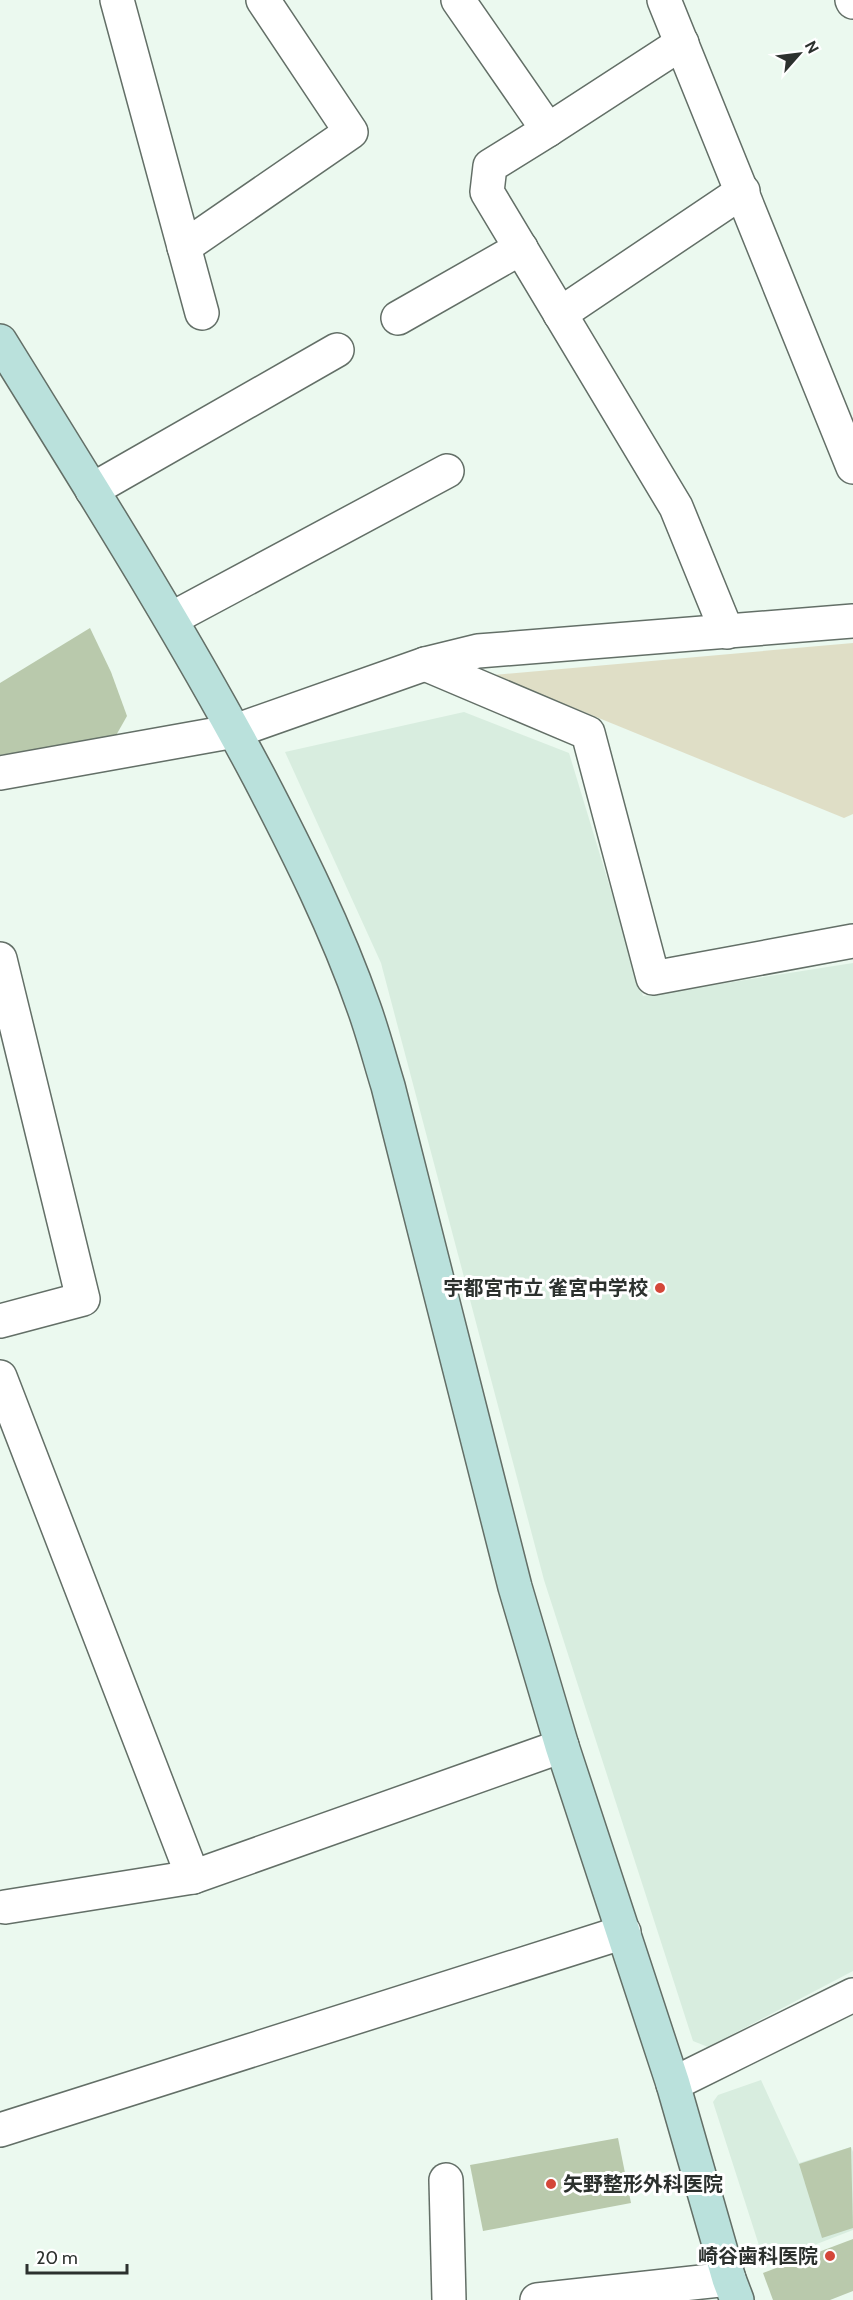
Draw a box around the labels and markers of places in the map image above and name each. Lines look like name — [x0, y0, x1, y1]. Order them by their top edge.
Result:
place label: 宇都宮市立 雀宮中学校 — [444, 1276, 648, 1300]
marker: 宇都宮市立 雀宮中学校 — [653, 1281, 667, 1295]
place label: 矢野整形外科医院 — [563, 2172, 723, 2196]
marker: 矢野整形外科医院 — [544, 2177, 558, 2191]
place label: 崎谷歯科医院 — [698, 2244, 818, 2268]
marker: 崎谷歯科医院 — [823, 2249, 837, 2263]

